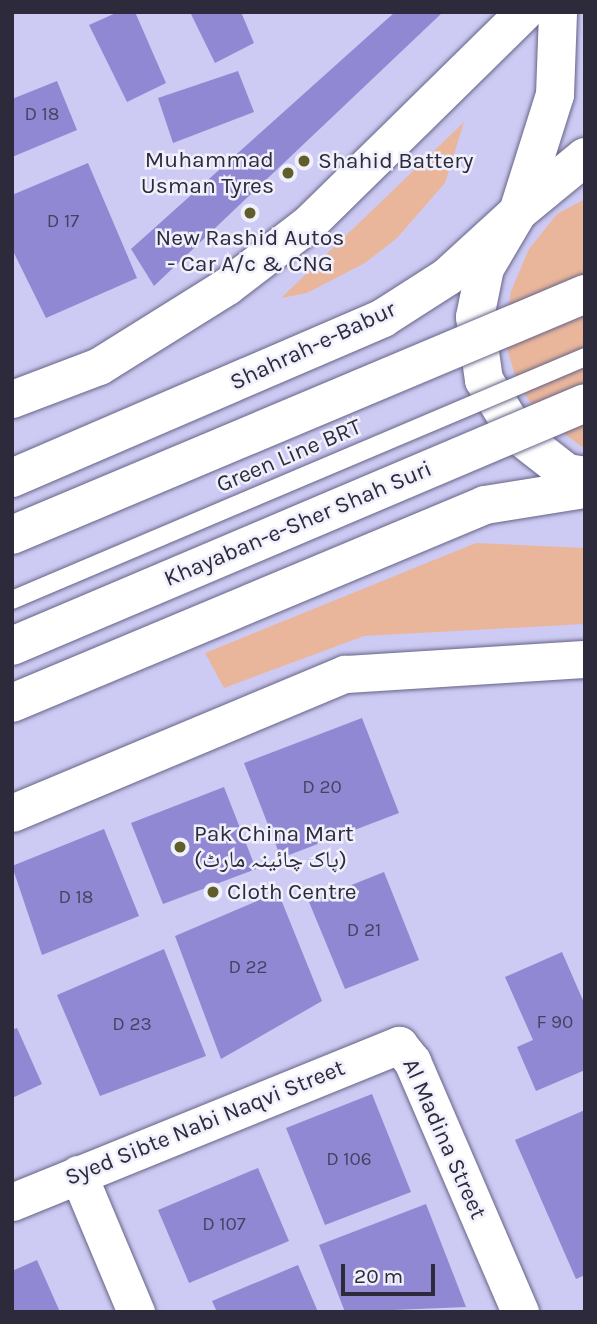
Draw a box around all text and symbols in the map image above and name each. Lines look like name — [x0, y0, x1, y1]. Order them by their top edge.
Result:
house number: D 18 — [24, 104, 60, 126]
place label: Muhammad Usman Tyres — [141, 146, 274, 200]
place label: Shahid Battery — [318, 147, 473, 175]
marker: Shahid Battery — [296, 153, 312, 169]
marker: Muhammad Usman Tyres — [280, 165, 296, 181]
marker: New Rashid Autos - Car A/c & CNG — [242, 205, 258, 221]
house number: D 17 — [47, 211, 79, 233]
place label: New Rashid Autos - Car A/c & CNG — [156, 224, 344, 278]
street label: Shahrah-e-Babur — [226, 295, 400, 397]
street label: Green Line BRT — [212, 413, 366, 499]
street label: Khayaban-e-Sher Shah Suri — [160, 455, 436, 593]
house number: D 20 — [302, 777, 342, 799]
place label: Pak China Mart (پاک چائینہ مارٹ) — [194, 820, 354, 874]
marker: Pak China Mart (پاک چائینہ مارٹ) — [172, 839, 188, 855]
place label: Cloth Centre — [227, 878, 357, 906]
marker: Cloth Centre — [205, 884, 221, 900]
house number: D 18 — [58, 887, 94, 909]
house number: D 21 — [347, 920, 381, 942]
house number: D 22 — [228, 957, 268, 979]
house number: F 90 — [537, 1012, 573, 1034]
house number: D 23 — [112, 1014, 152, 1036]
street label: Syed Sibte Nabi Naqvi Street — [61, 1054, 349, 1192]
street label: Al Madina Street — [396, 1054, 492, 1224]
house number: D 106 — [326, 1149, 372, 1171]
house number: D 107 — [202, 1214, 246, 1236]
scale bar — [345, 1250, 440, 1294]
text: 20 m — [354, 1264, 403, 1288]

